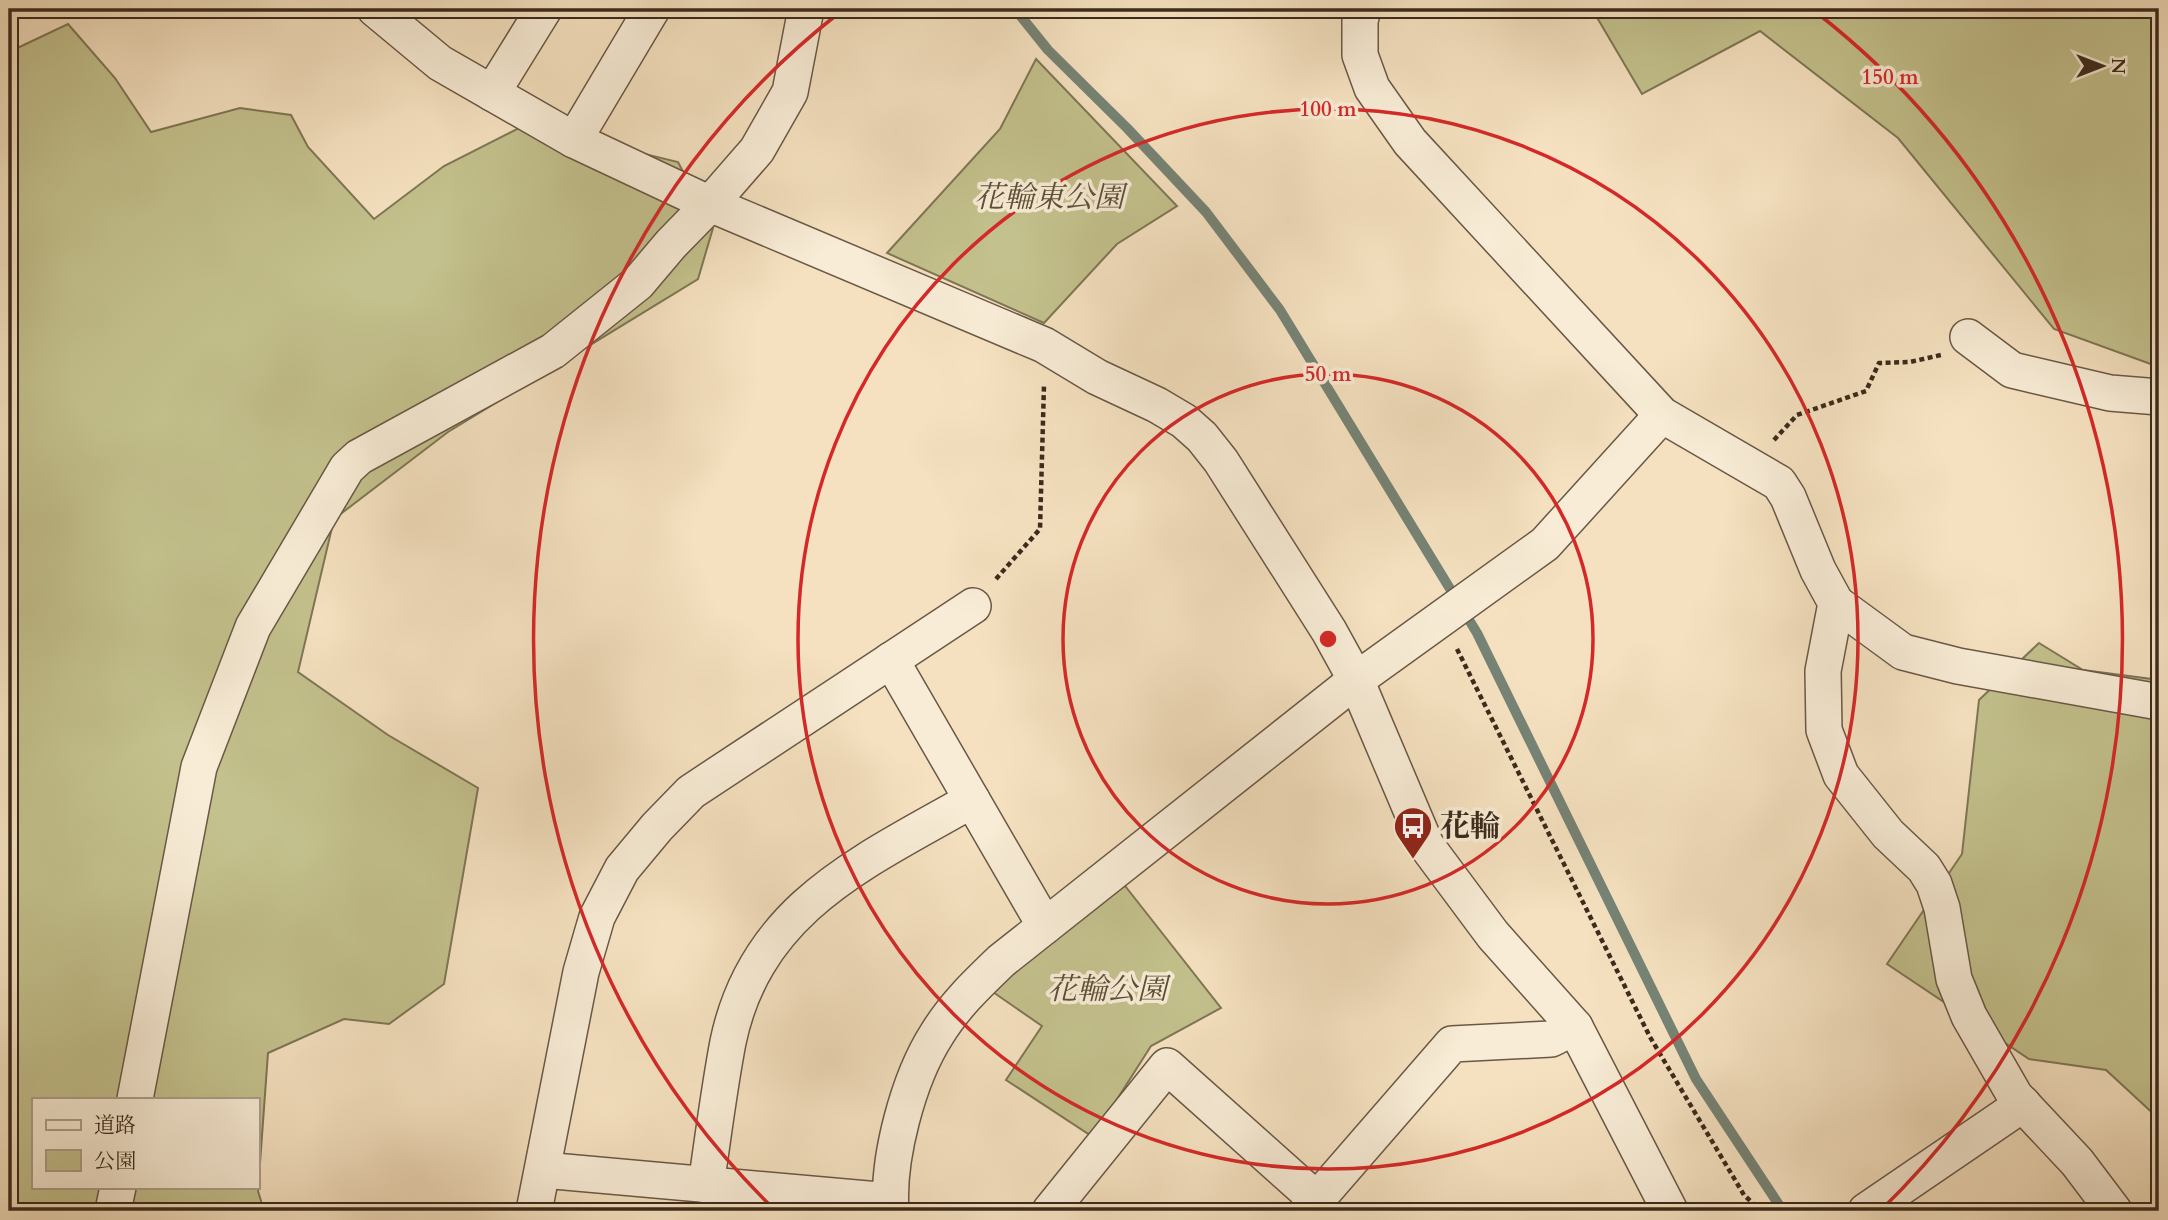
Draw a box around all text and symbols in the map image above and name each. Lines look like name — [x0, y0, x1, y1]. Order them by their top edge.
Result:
north arrow — [2066, 32, 2136, 102]
text: N — [2105, 58, 2131, 75]
text: 150 m — [1861, 63, 1919, 92]
text: 100 m — [1299, 95, 1357, 124]
park label: 花輪東公園 — [974, 177, 1129, 218]
text: 50 m — [1305, 360, 1352, 389]
centre of rings — [1316, 627, 1340, 651]
bus stop icon: 花輪 — [1392, 805, 1434, 860]
place label: 花輪 — [1440, 806, 1500, 847]
park label: 花輪公園 — [1047, 969, 1172, 1010]
legend — [32, 1098, 259, 1188]
text: 道路 — [94, 1111, 136, 1140]
text: 公園 — [94, 1147, 136, 1176]

